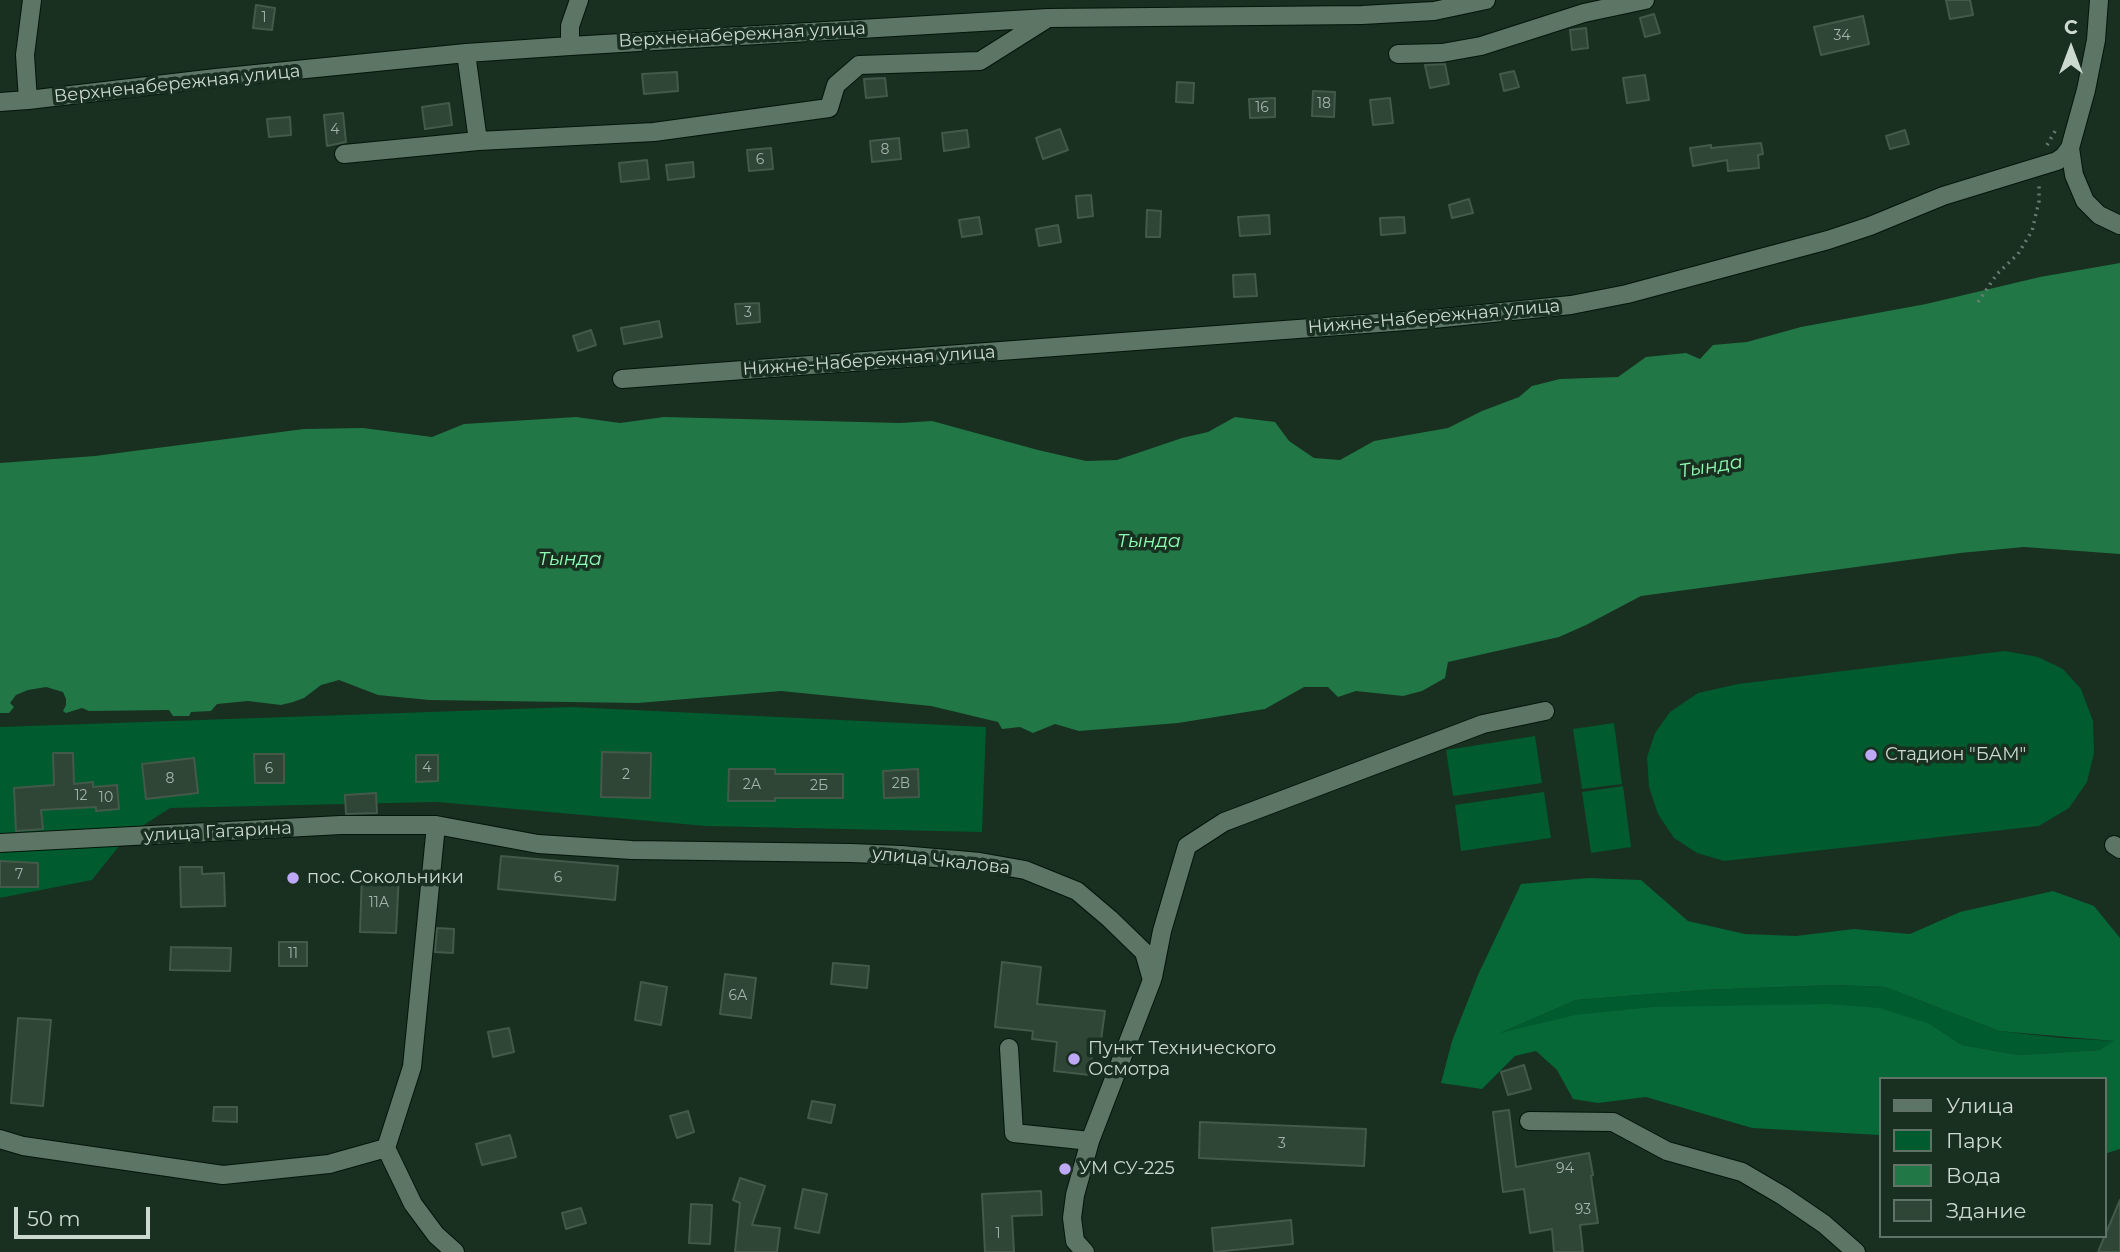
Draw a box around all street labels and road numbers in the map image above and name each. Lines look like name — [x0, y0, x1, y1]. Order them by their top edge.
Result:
street label: Верхненабережная улица — [618, 18, 866, 52]
street label: Верхненабережная улица — [53, 60, 301, 108]
street label: Нижне-Набережная улица — [1307, 295, 1561, 339]
street label: Нижне-Набережная улица — [742, 341, 996, 381]
street label: улица Гагарина — [144, 817, 292, 847]
street label: улица Чкалова — [871, 843, 1011, 879]

